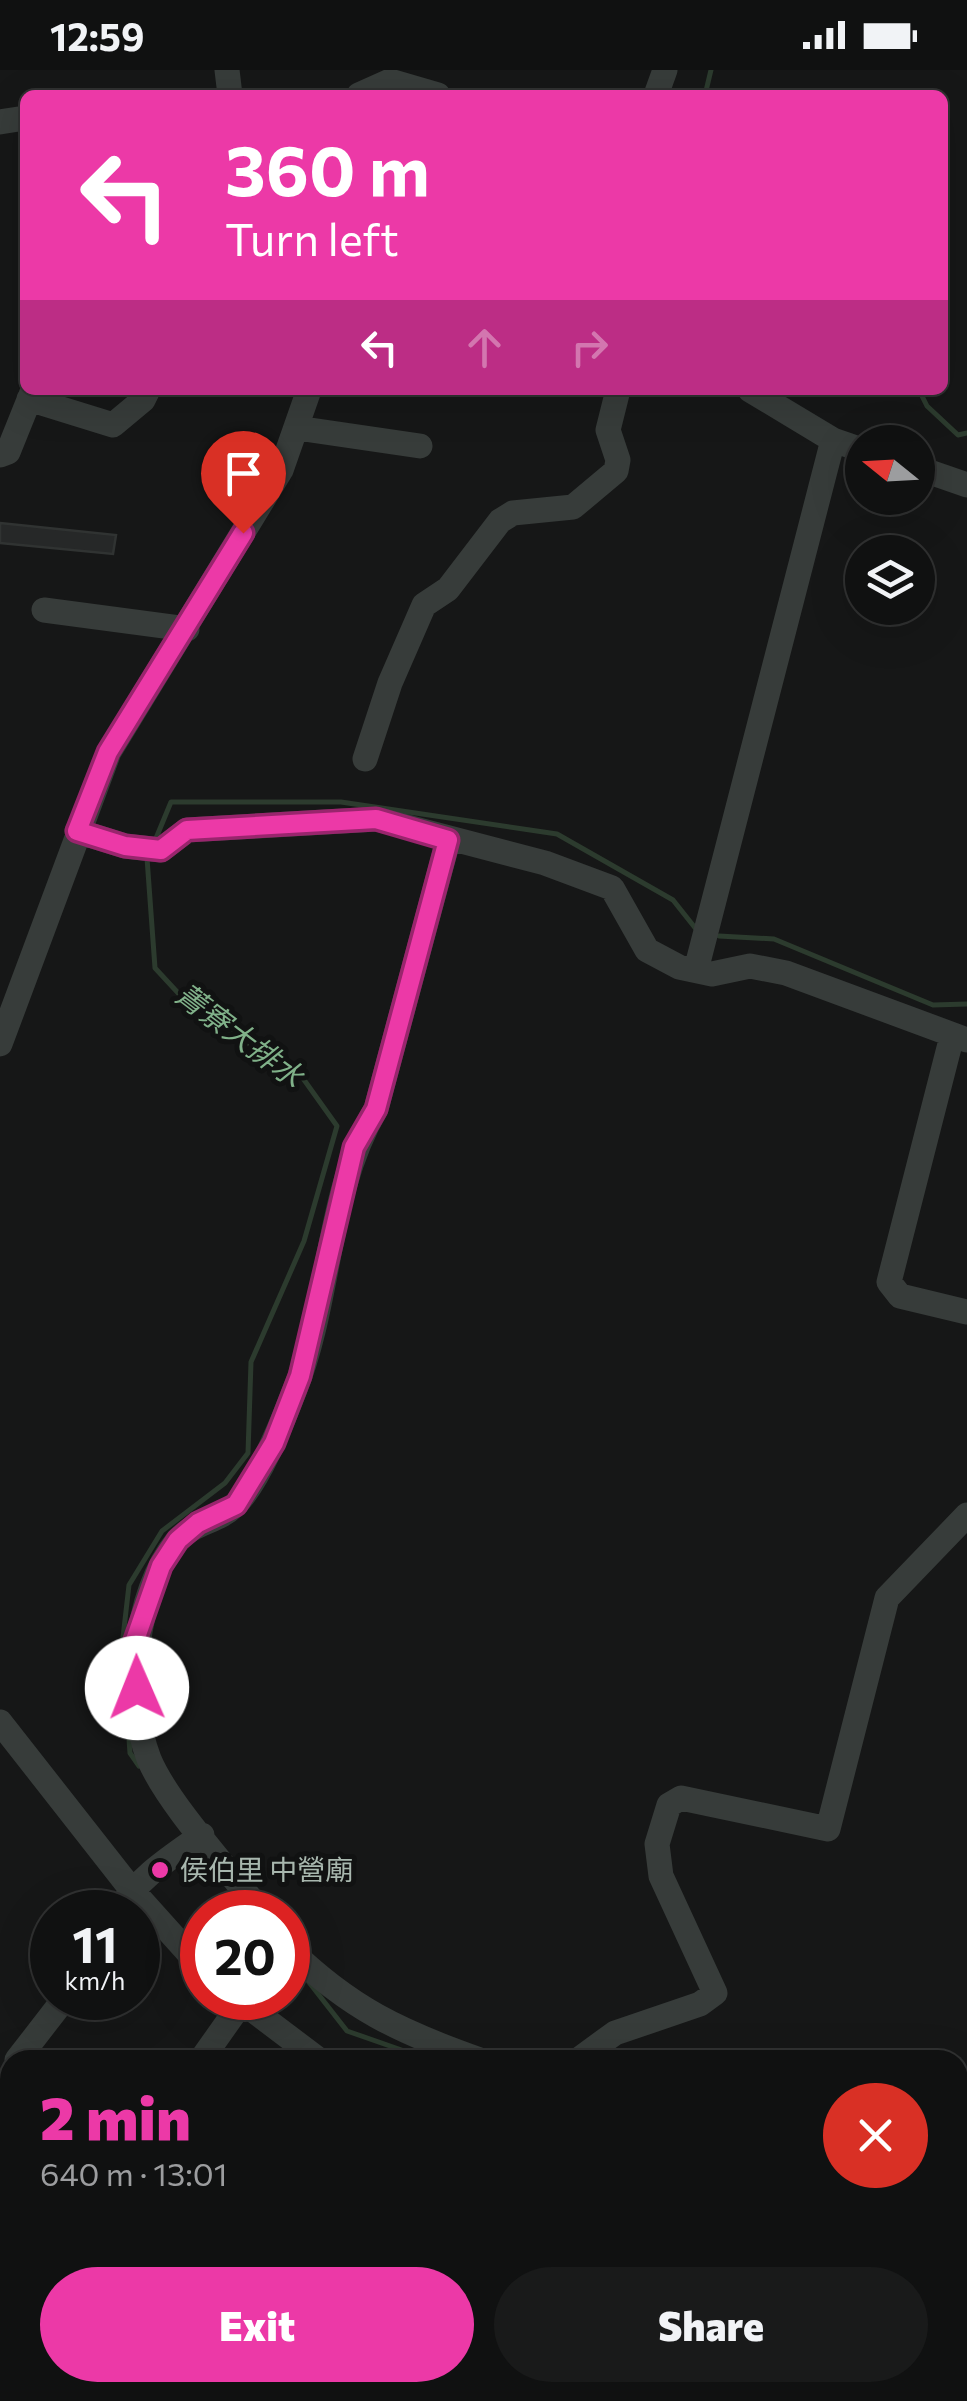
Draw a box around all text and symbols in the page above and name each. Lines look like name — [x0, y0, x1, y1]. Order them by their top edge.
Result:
text: 12:59 — [50, 12, 144, 59]
text: 360 m — [225, 125, 430, 210]
icon: left — [60, 130, 190, 260]
text: Turn left — [225, 210, 399, 265]
icon: left — [352, 320, 407, 375]
icon: ahead — [457, 320, 512, 375]
icon: right — [562, 320, 617, 375]
north arrow — [845, 425, 935, 515]
map controls — [845, 425, 935, 625]
pin — [201, 431, 286, 534]
icon: arrive — [216, 446, 271, 501]
button: layers — [845, 535, 935, 625]
water label: 菁寮大排水 — [169, 974, 313, 1095]
position arrow — [85, 1636, 189, 1740]
place label: 侯伯里 中營廟 — [180, 1852, 353, 1886]
marker: 侯伯里 中營廟 — [149, 1859, 171, 1881]
speed limit sign: 20 — [180, 1890, 310, 2020]
text: 11 — [72, 1912, 118, 1973]
text: km/h — [65, 1965, 125, 1995]
text: 2 min — [40, 2079, 191, 2152]
button: close — [823, 2083, 928, 2188]
text: 640 m · 13:01 — [40, 2153, 227, 2193]
button: Exit — [40, 2267, 474, 2382]
button: Share — [494, 2267, 928, 2382]

